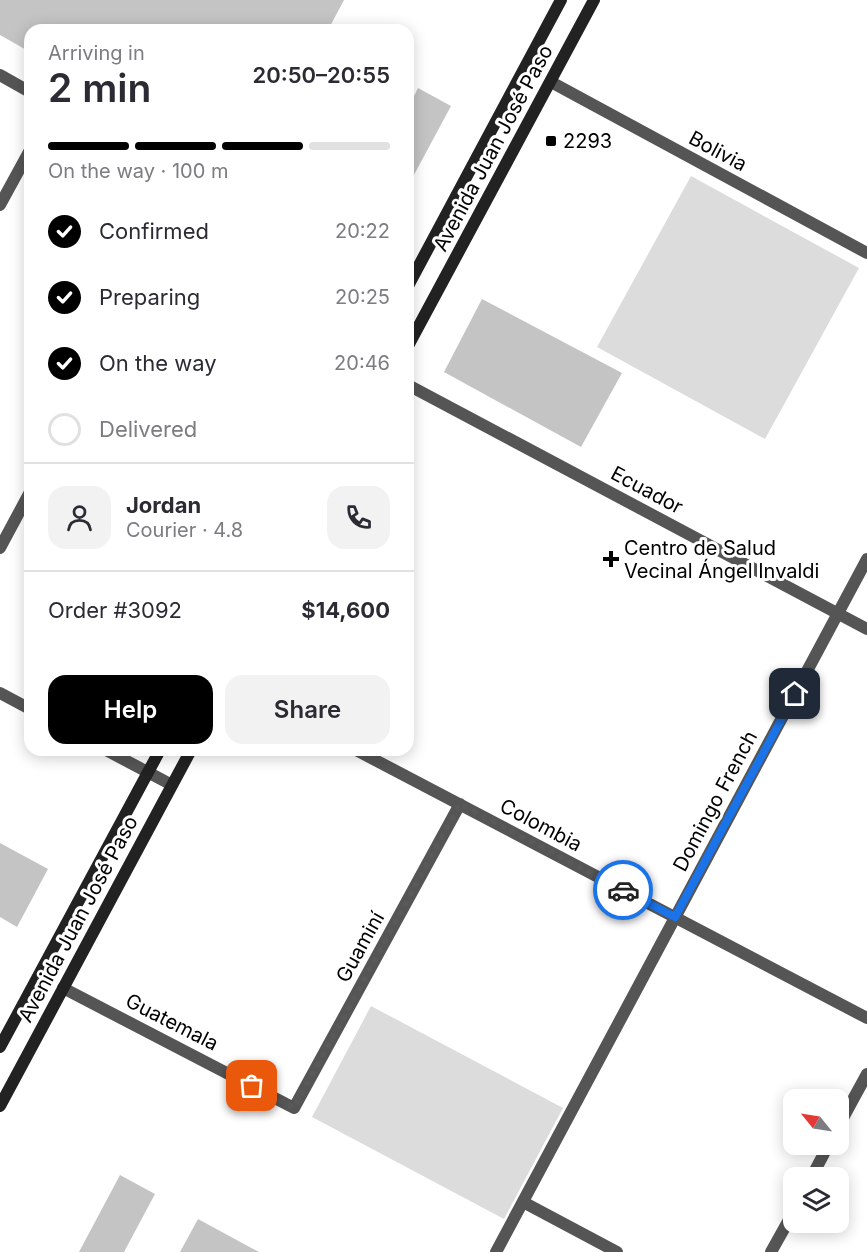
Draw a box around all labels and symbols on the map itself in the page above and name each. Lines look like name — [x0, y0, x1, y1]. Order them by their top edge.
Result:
street label: Avenida Juan José Paso — [428, 41, 558, 255]
street label: Bolivia — [685, 126, 751, 176]
place label: 2293 — [563, 129, 612, 153]
marker: 2293 — [544, 134, 558, 148]
street label: Ecuador — [607, 461, 688, 519]
place label: Centro de Salud Vecinal Ángel Invaldi — [624, 536, 819, 583]
marker: Centro de Salud Vecinal Ángel Invaldi — [602, 550, 620, 568]
pin — [769, 668, 820, 719]
street label: Domingo French — [668, 727, 762, 875]
street label: Colombia — [496, 793, 586, 857]
street label: Avenida Juan José Paso — [13, 812, 143, 1026]
courier — [593, 860, 653, 920]
street label: Guaminí — [331, 907, 389, 986]
street label: Guatemala — [122, 988, 222, 1056]
pin — [226, 1060, 277, 1111]
north arrow — [783, 1089, 849, 1155]

